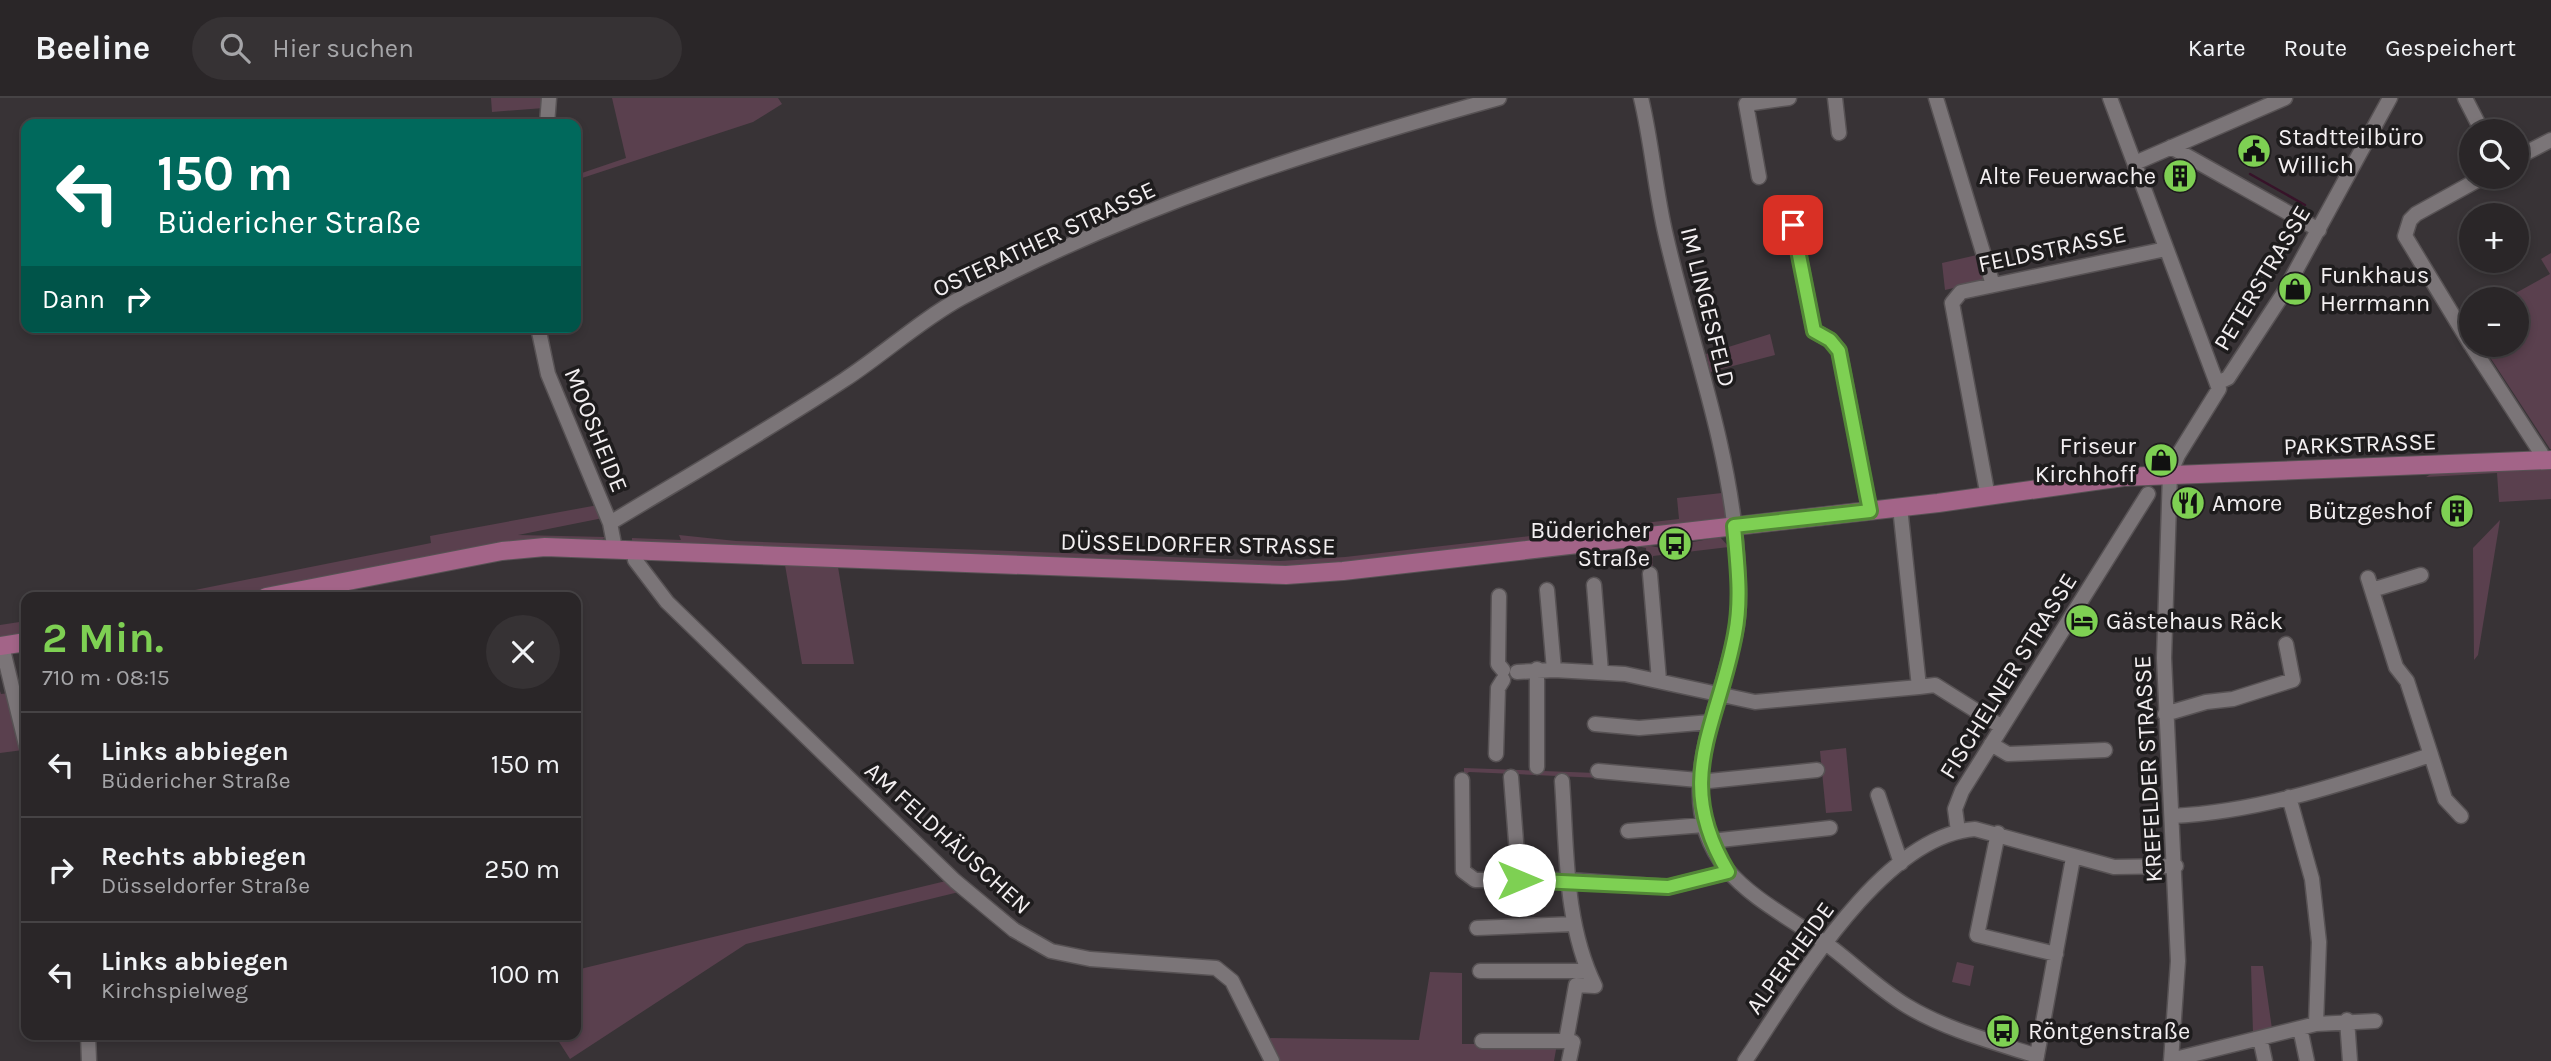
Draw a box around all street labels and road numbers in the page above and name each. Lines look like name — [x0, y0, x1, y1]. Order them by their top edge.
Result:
street label: OSTERATHER STRASSE — [928, 175, 1160, 303]
street label: PETERSTRASSE — [2208, 200, 2316, 356]
street label: FELDSTRASSE — [1975, 220, 2129, 278]
street label: IM LINGESFELD — [1675, 224, 1741, 390]
street label: MOOSHEIDE — [558, 364, 634, 496]
street label: PARKSTRASSE — [2283, 427, 2437, 461]
street label: DÜSSELDORFER STRASSE — [1060, 528, 1336, 560]
street label: FISCHELNER STRASSE — [1933, 568, 2083, 784]
street label: KREFELDER STRASSE — [2128, 655, 2168, 883]
street label: AM FELDHÄUSCHEN — [859, 756, 1037, 920]
street label: ALPERHEIDE — [1740, 896, 1840, 1020]

